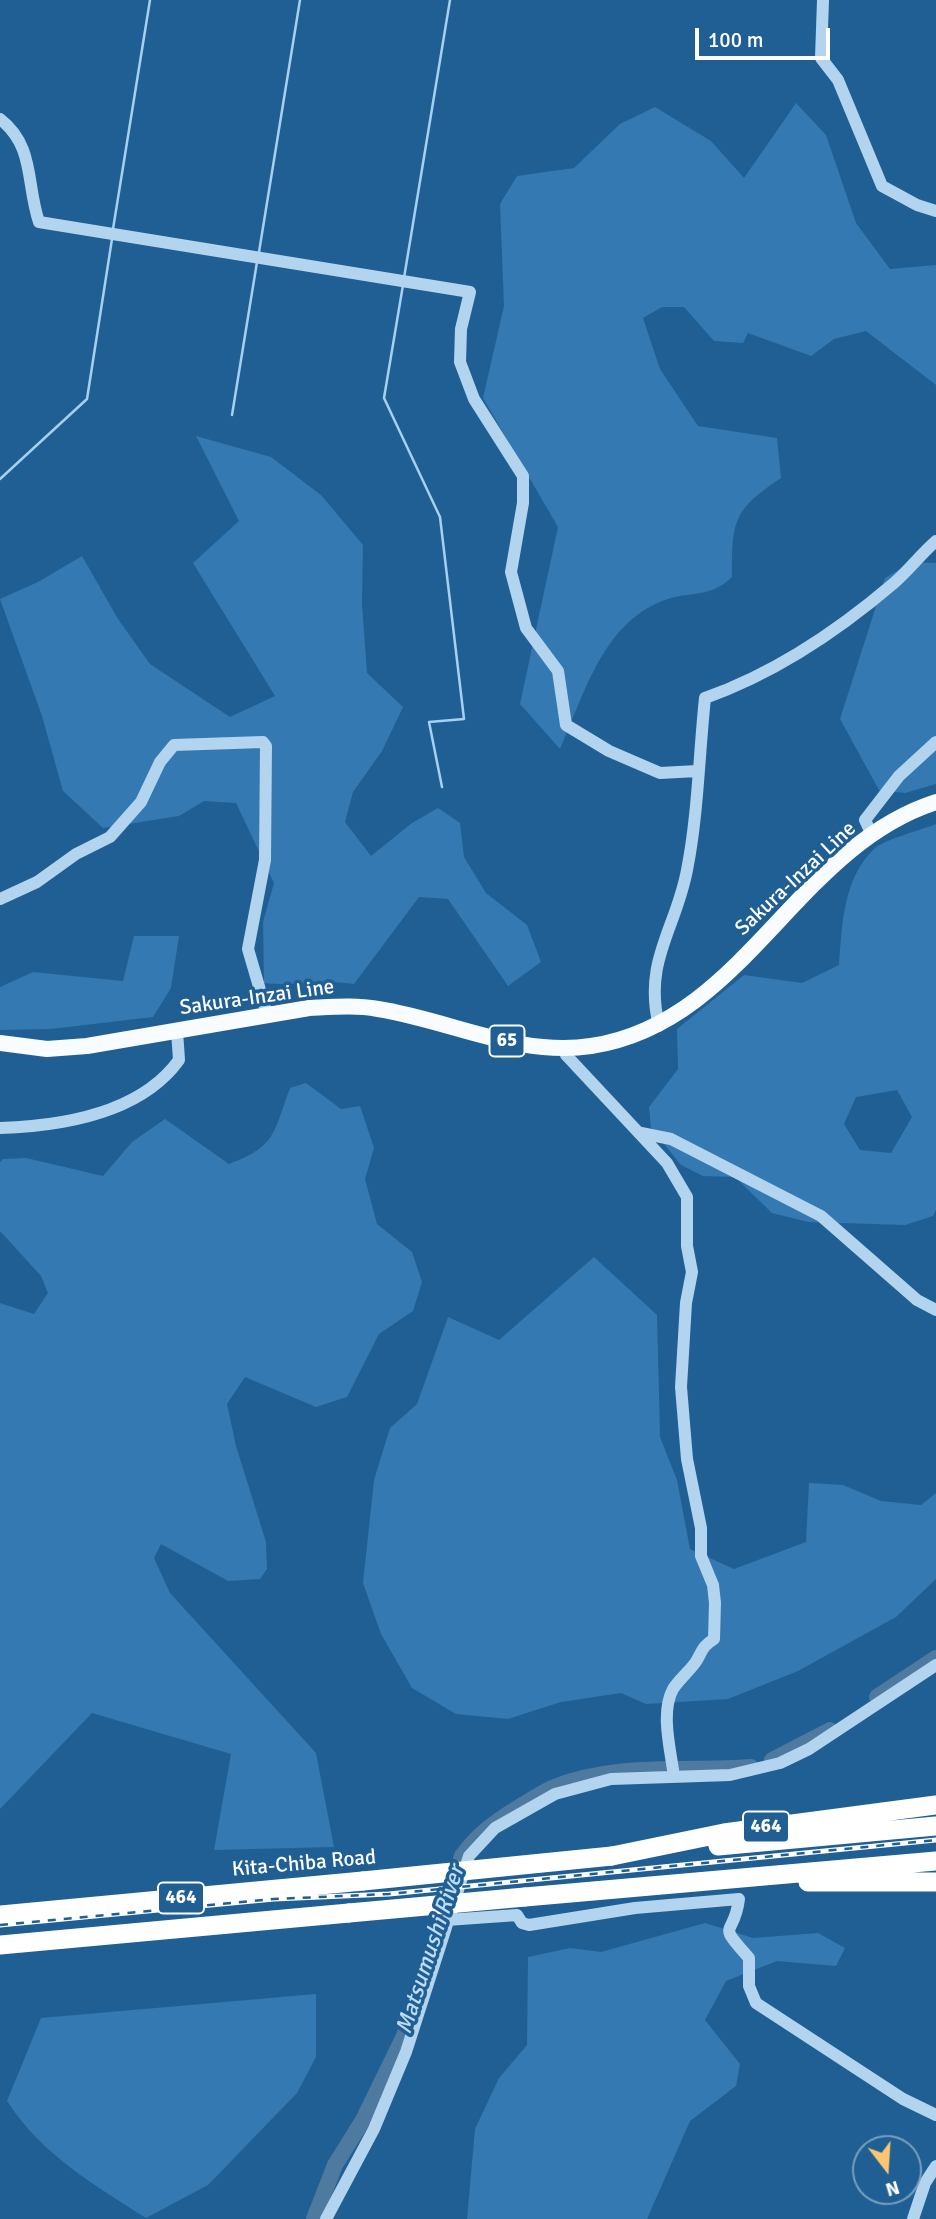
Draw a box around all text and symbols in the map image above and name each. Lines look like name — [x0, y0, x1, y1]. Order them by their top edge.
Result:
scale bar — [698, 14, 833, 58]
text: 100 m — [708, 27, 763, 53]
street label: Sakura-Inzai Line — [730, 817, 862, 941]
street label: Sakura-Inzai Line — [178, 975, 336, 1021]
road number: 65 — [490, 1026, 524, 1056]
road number: 464 — [743, 1812, 789, 1842]
street label: Kita-Chiba Road — [231, 1845, 377, 1883]
water label: Matsumushi River — [391, 1862, 471, 2038]
road number: 464 — [158, 1882, 204, 1914]
north arrow — [852, 2135, 922, 2205]
text: N — [883, 2175, 902, 2202]

